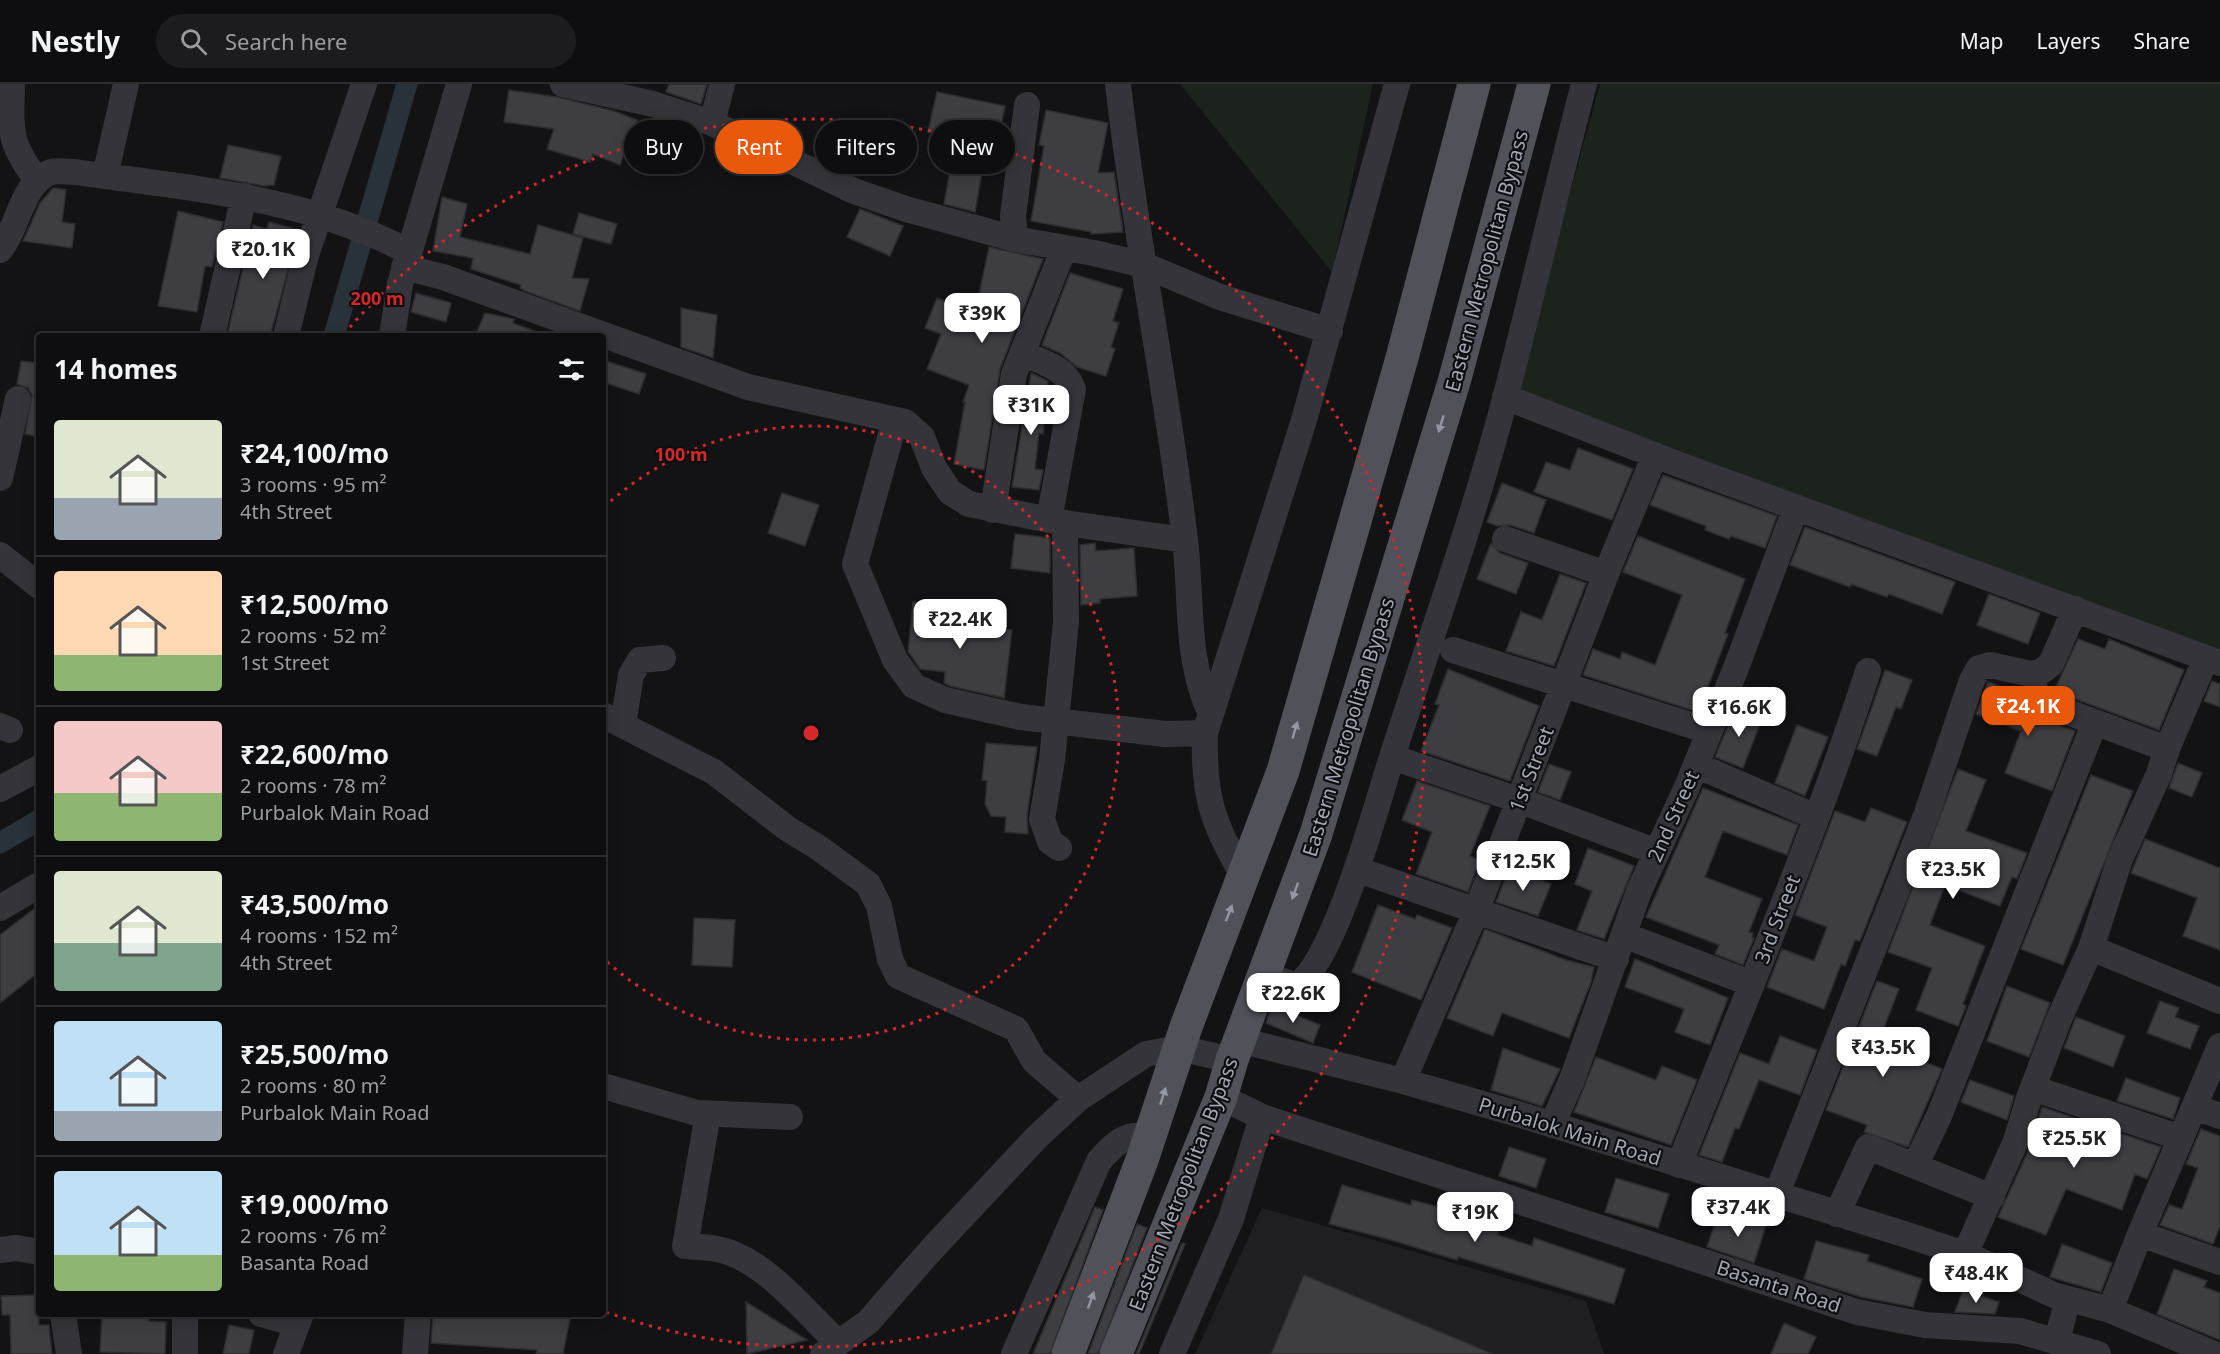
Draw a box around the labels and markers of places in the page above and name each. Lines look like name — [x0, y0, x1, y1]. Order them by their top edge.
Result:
pin: ₹20.1K — [214, 229, 312, 280]
pin: ₹39K — [946, 293, 1018, 344]
pin: ₹31K — [995, 385, 1067, 436]
pin: ₹22.4K — [911, 599, 1009, 650]
pin: ₹24.1K — [1979, 686, 2077, 737]
pin: ₹16.6K — [1690, 687, 1788, 738]
centre of rings — [801, 723, 821, 743]
pin: ₹12.5K — [1474, 841, 1572, 892]
pin: ₹23.5K — [1904, 849, 2002, 900]
pin: ₹22.6K — [1244, 973, 1342, 1024]
pin: ₹43.5K — [1834, 1027, 1932, 1078]
pin: ₹25.5K — [2025, 1118, 2123, 1169]
pin: ₹37.4K — [1689, 1187, 1787, 1238]
pin: ₹19K — [1439, 1192, 1511, 1243]
pin: ₹48.4K — [1927, 1253, 2025, 1304]

